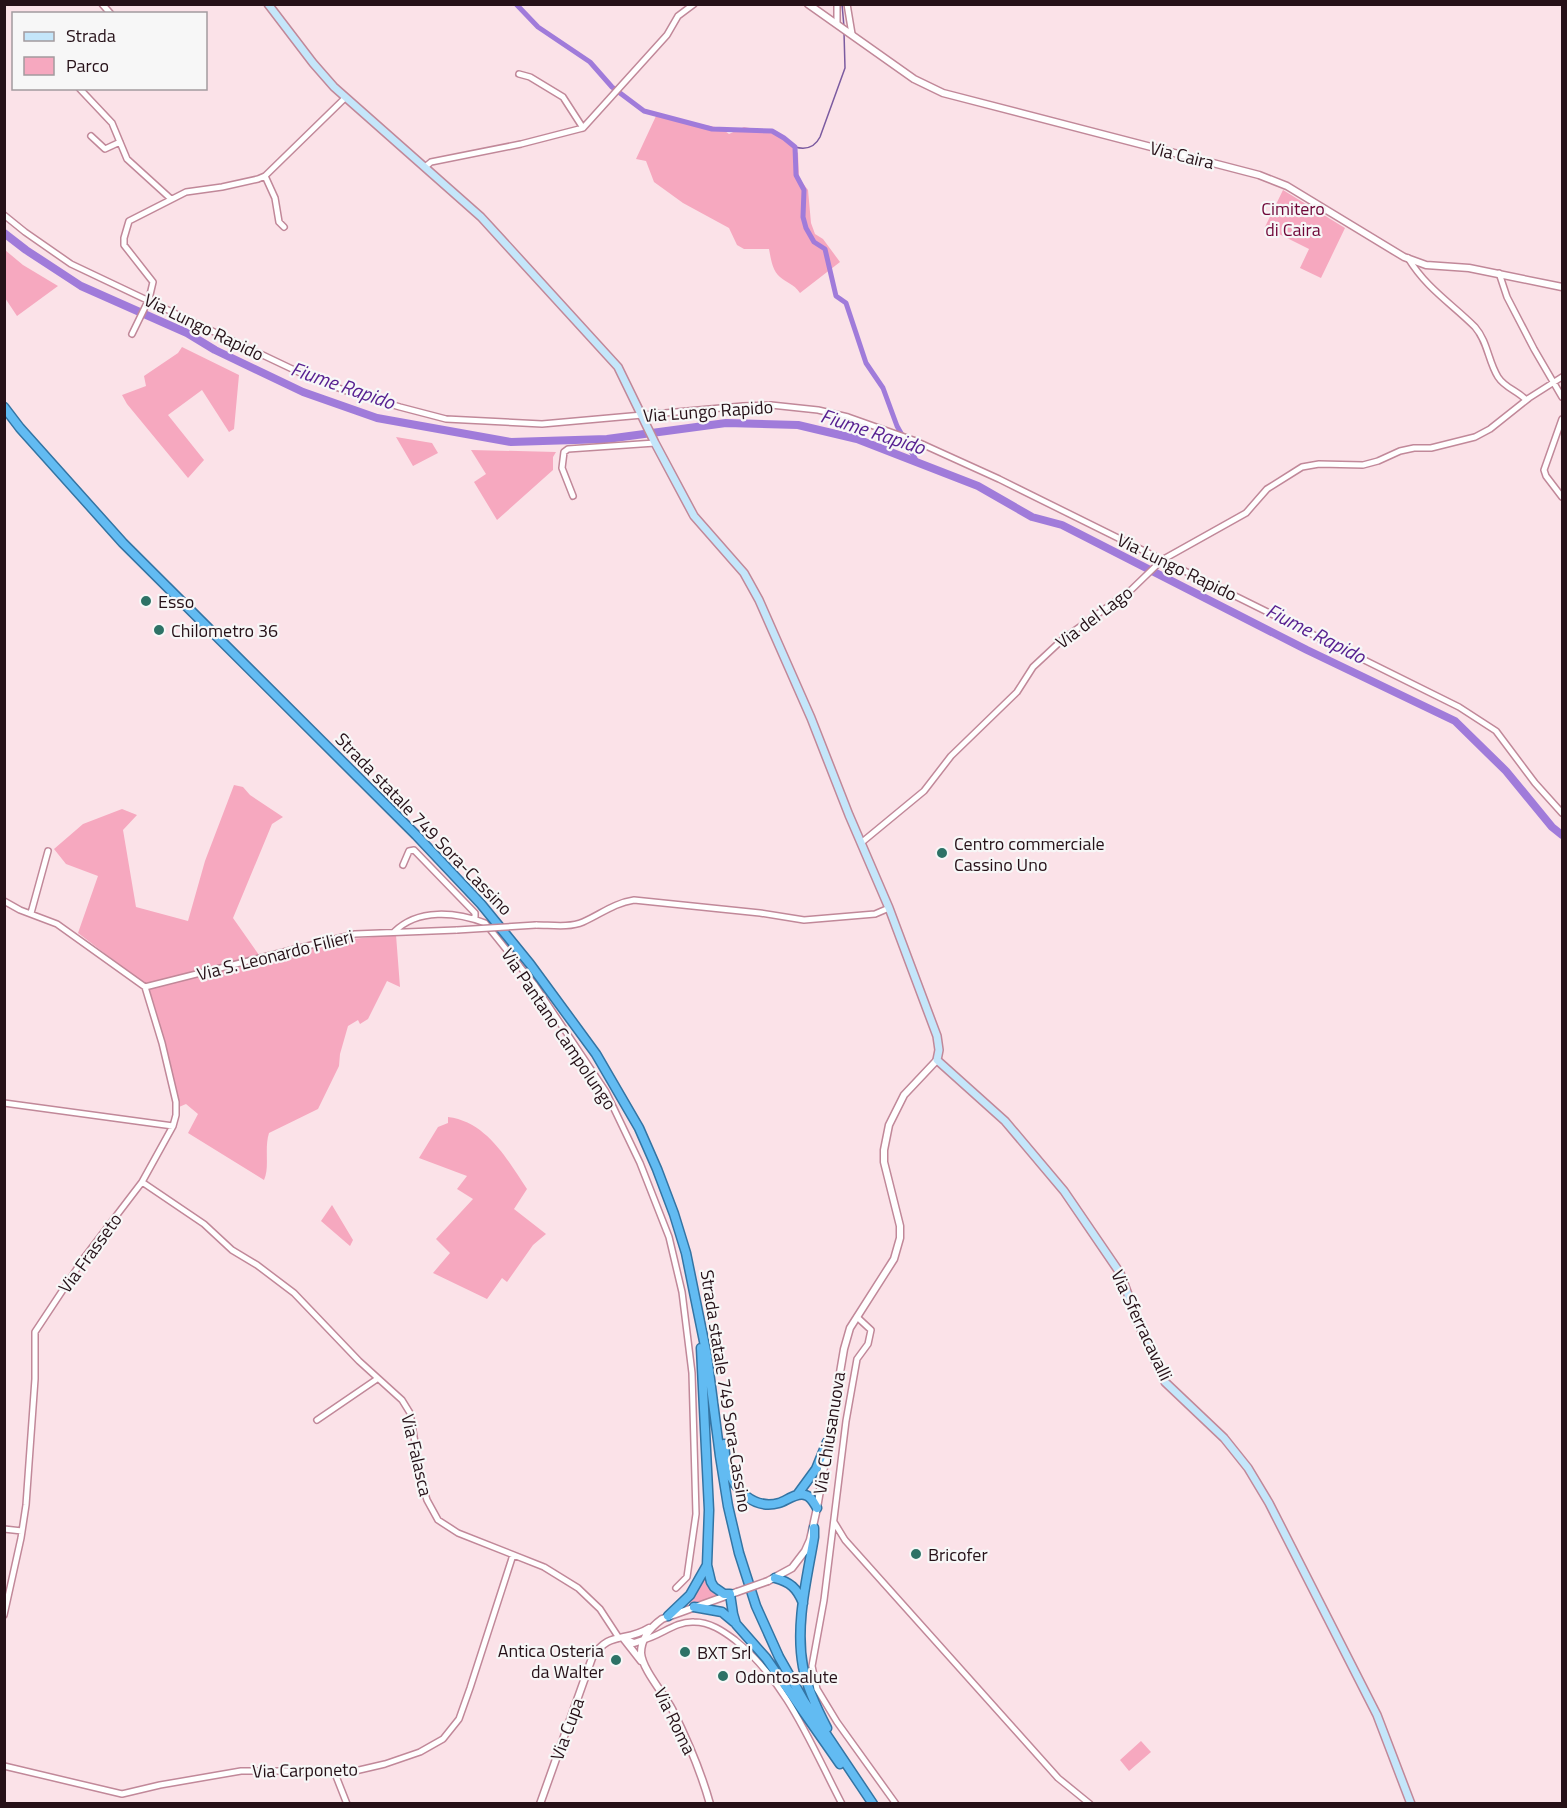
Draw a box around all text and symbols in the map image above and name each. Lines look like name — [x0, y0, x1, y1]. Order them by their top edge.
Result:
legend — [12, 12, 207, 90]
text: Strada — [66, 22, 116, 49]
text: Parco — [66, 52, 109, 79]
street label: Via Caira — [1147, 134, 1217, 176]
park label: Cimitero di Caira — [1261, 195, 1325, 243]
street label: Via Lungo Rapido — [139, 286, 269, 368]
water label: Fiume Rapido — [287, 353, 400, 418]
street label: Via Lungo Rapido — [642, 393, 774, 429]
water label: Fiume Rapido — [817, 400, 930, 463]
street label: Via Lungo Rapido — [1112, 526, 1242, 608]
street label: Via del Lago — [1050, 579, 1138, 655]
place label: Esso — [158, 588, 194, 615]
marker: Esso — [139, 594, 153, 608]
water label: Fiume Rapido — [1261, 595, 1372, 672]
place label: Chilometro 36 — [171, 617, 278, 644]
marker: Chilometro 36 — [152, 623, 166, 637]
street label: Strada statale 749 Sora-Cassino — [329, 726, 519, 922]
place label: Centro commerciale Cassino Uno — [954, 830, 1105, 878]
marker: Centro commerciale Cassino Uno — [935, 846, 949, 860]
street label: Via S. Leonardo Filieri — [194, 922, 356, 988]
street label: Via Pantano Campolungo — [495, 943, 623, 1115]
street label: Via Frasseto — [52, 1207, 128, 1299]
street label: Via Sferracavalli — [1104, 1265, 1180, 1385]
street label: Strada statale 749 Sora-Cassino — [693, 1268, 759, 1514]
street label: Via Chiusanuova — [806, 1370, 852, 1496]
street label: Via Falasca — [394, 1411, 440, 1499]
place label: Bricofer — [928, 1541, 988, 1568]
marker: Bricofer — [909, 1547, 923, 1561]
place label: Antica Osteria da Walter — [498, 1637, 604, 1685]
place label: BXT Srl — [697, 1639, 751, 1666]
marker: BXT Srl — [678, 1645, 692, 1659]
marker: Antica Osteria da Walter — [609, 1653, 623, 1667]
place label: Odontosalute — [735, 1663, 838, 1690]
marker: Odontosalute — [716, 1669, 730, 1683]
street label: Via Roma — [647, 1683, 703, 1759]
street label: Via Cupa — [543, 1694, 591, 1764]
street label: Via Carponeto — [252, 1756, 358, 1784]

